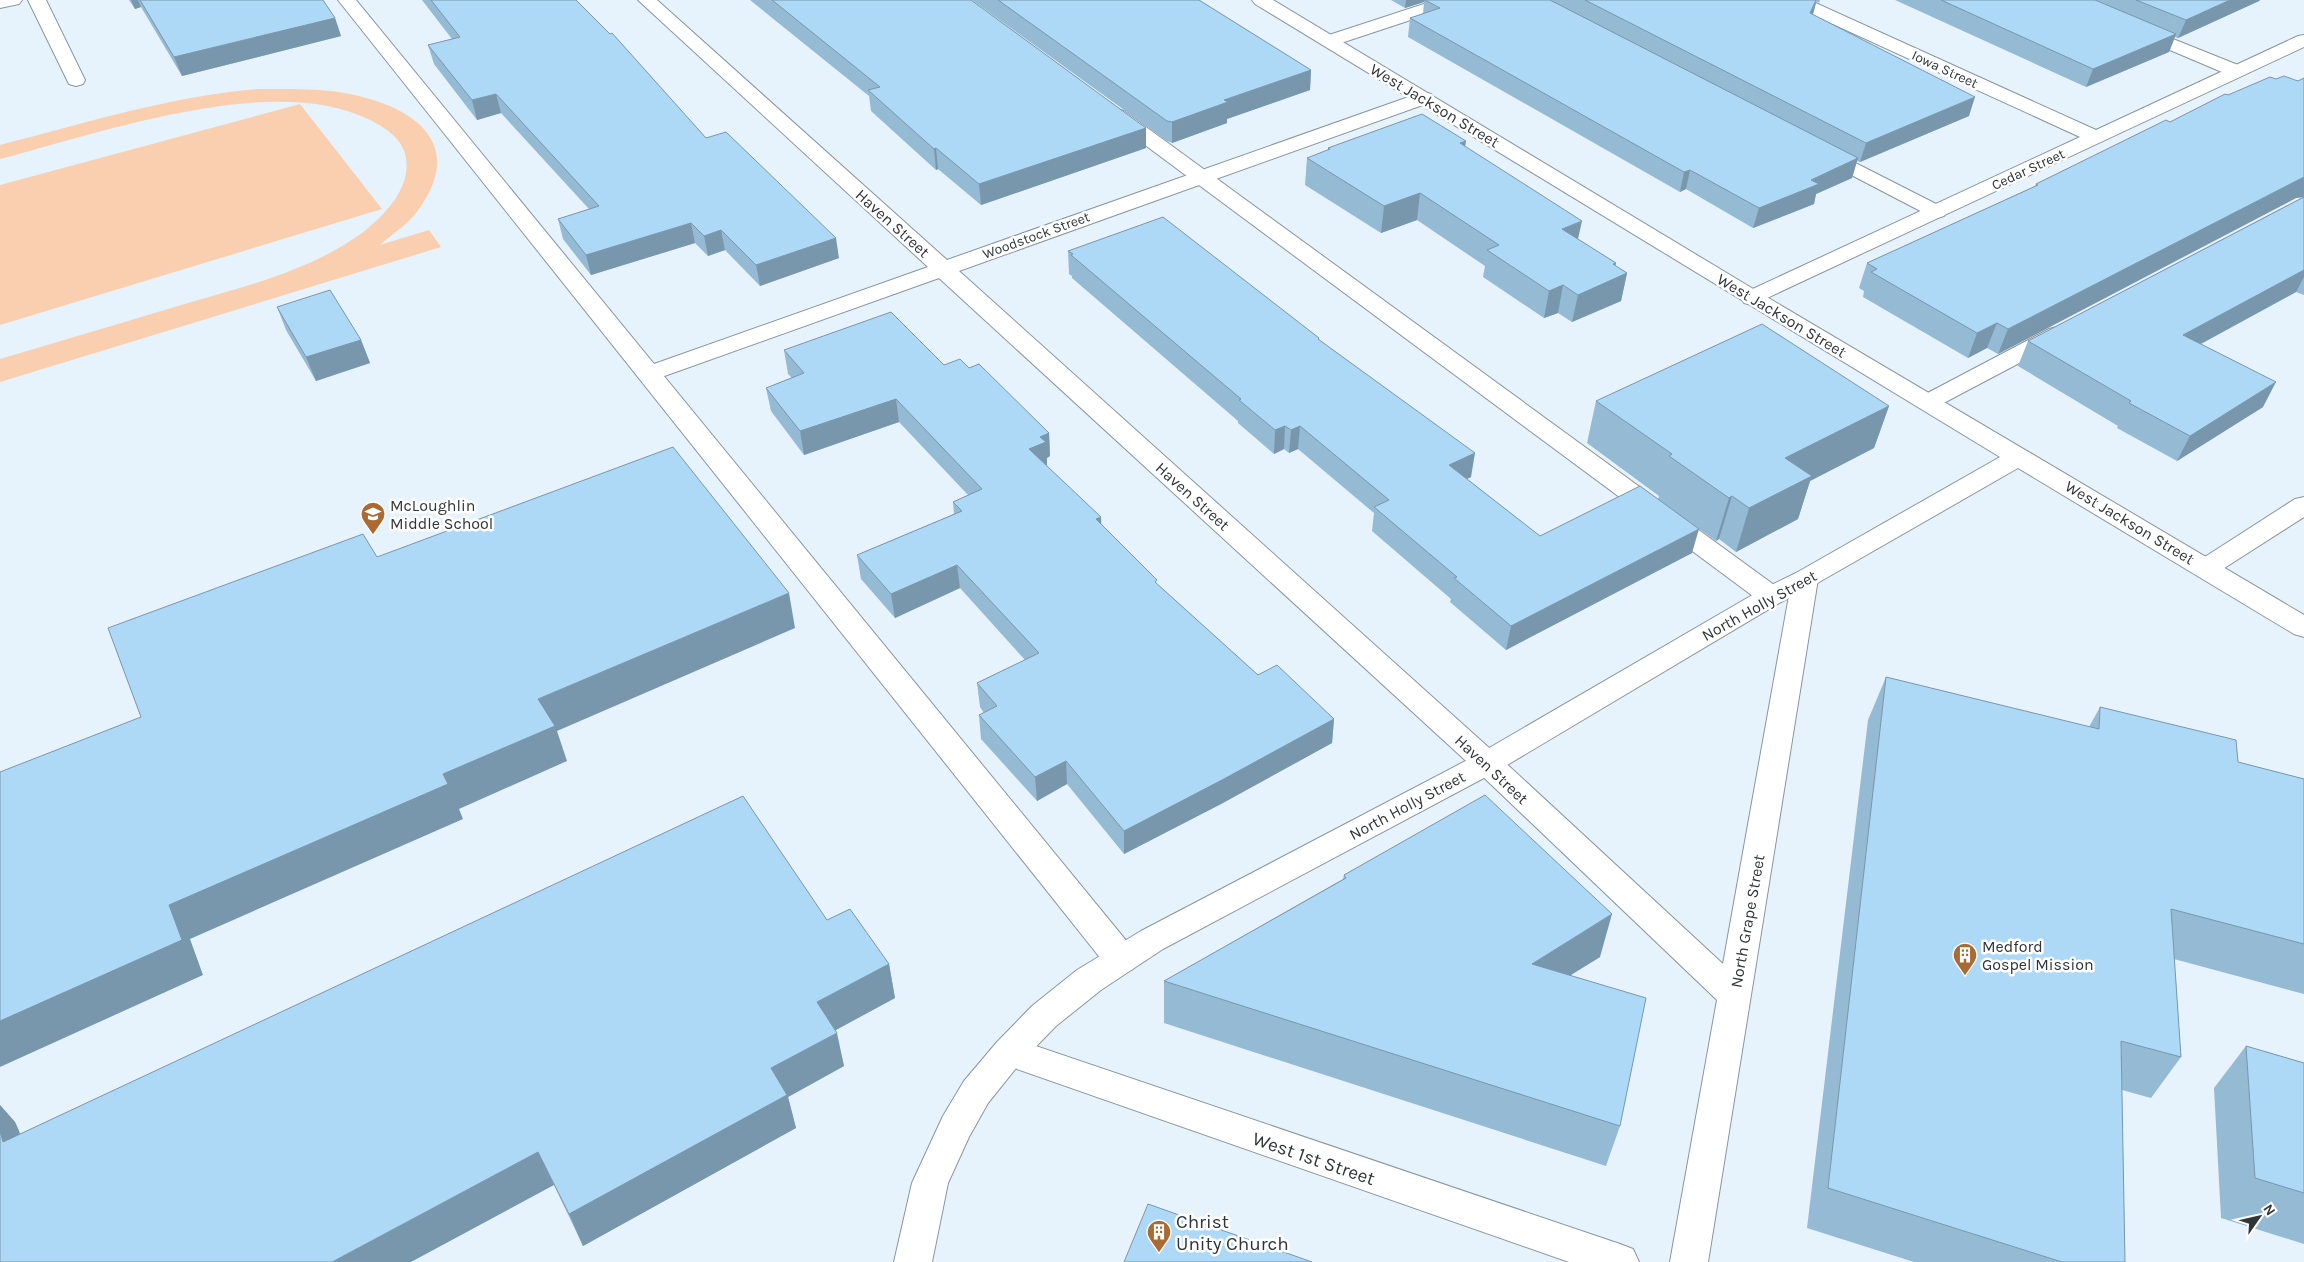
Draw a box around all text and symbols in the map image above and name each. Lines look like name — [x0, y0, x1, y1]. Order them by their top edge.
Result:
street label: Iowa Street — [1909, 47, 1981, 92]
street label: West Jackson Street — [1367, 59, 1503, 152]
street label: Cedar Street — [1989, 145, 2067, 194]
street label: Haven Street — [852, 185, 934, 262]
street label: Woodstock Street — [980, 208, 1092, 263]
street label: West Jackson Street — [1714, 269, 1850, 362]
street label: Haven Street — [1152, 458, 1234, 535]
street label: West Jackson Street — [2062, 476, 2198, 569]
place label: McLoughlin Middle School — [390, 496, 493, 533]
school or university icon: McLoughlin Middle School — [360, 501, 386, 535]
street label: North Holly Street — [1698, 566, 1820, 645]
street label: Haven Street — [1451, 731, 1532, 808]
street label: North Holly Street — [1346, 767, 1468, 844]
street label: North Grape Street — [1726, 853, 1769, 989]
place label: Medford Gospel Mission — [1982, 937, 2094, 974]
building icon: Medford Gospel Mission — [1952, 942, 1978, 976]
street label: West 1st Street — [1250, 1128, 1378, 1190]
north arrow — [2234, 1192, 2284, 1242]
text: N — [2260, 1201, 2279, 1219]
place label: Christ Unity Church — [1176, 1211, 1289, 1255]
building icon: Christ Unity Church — [1146, 1219, 1172, 1253]

